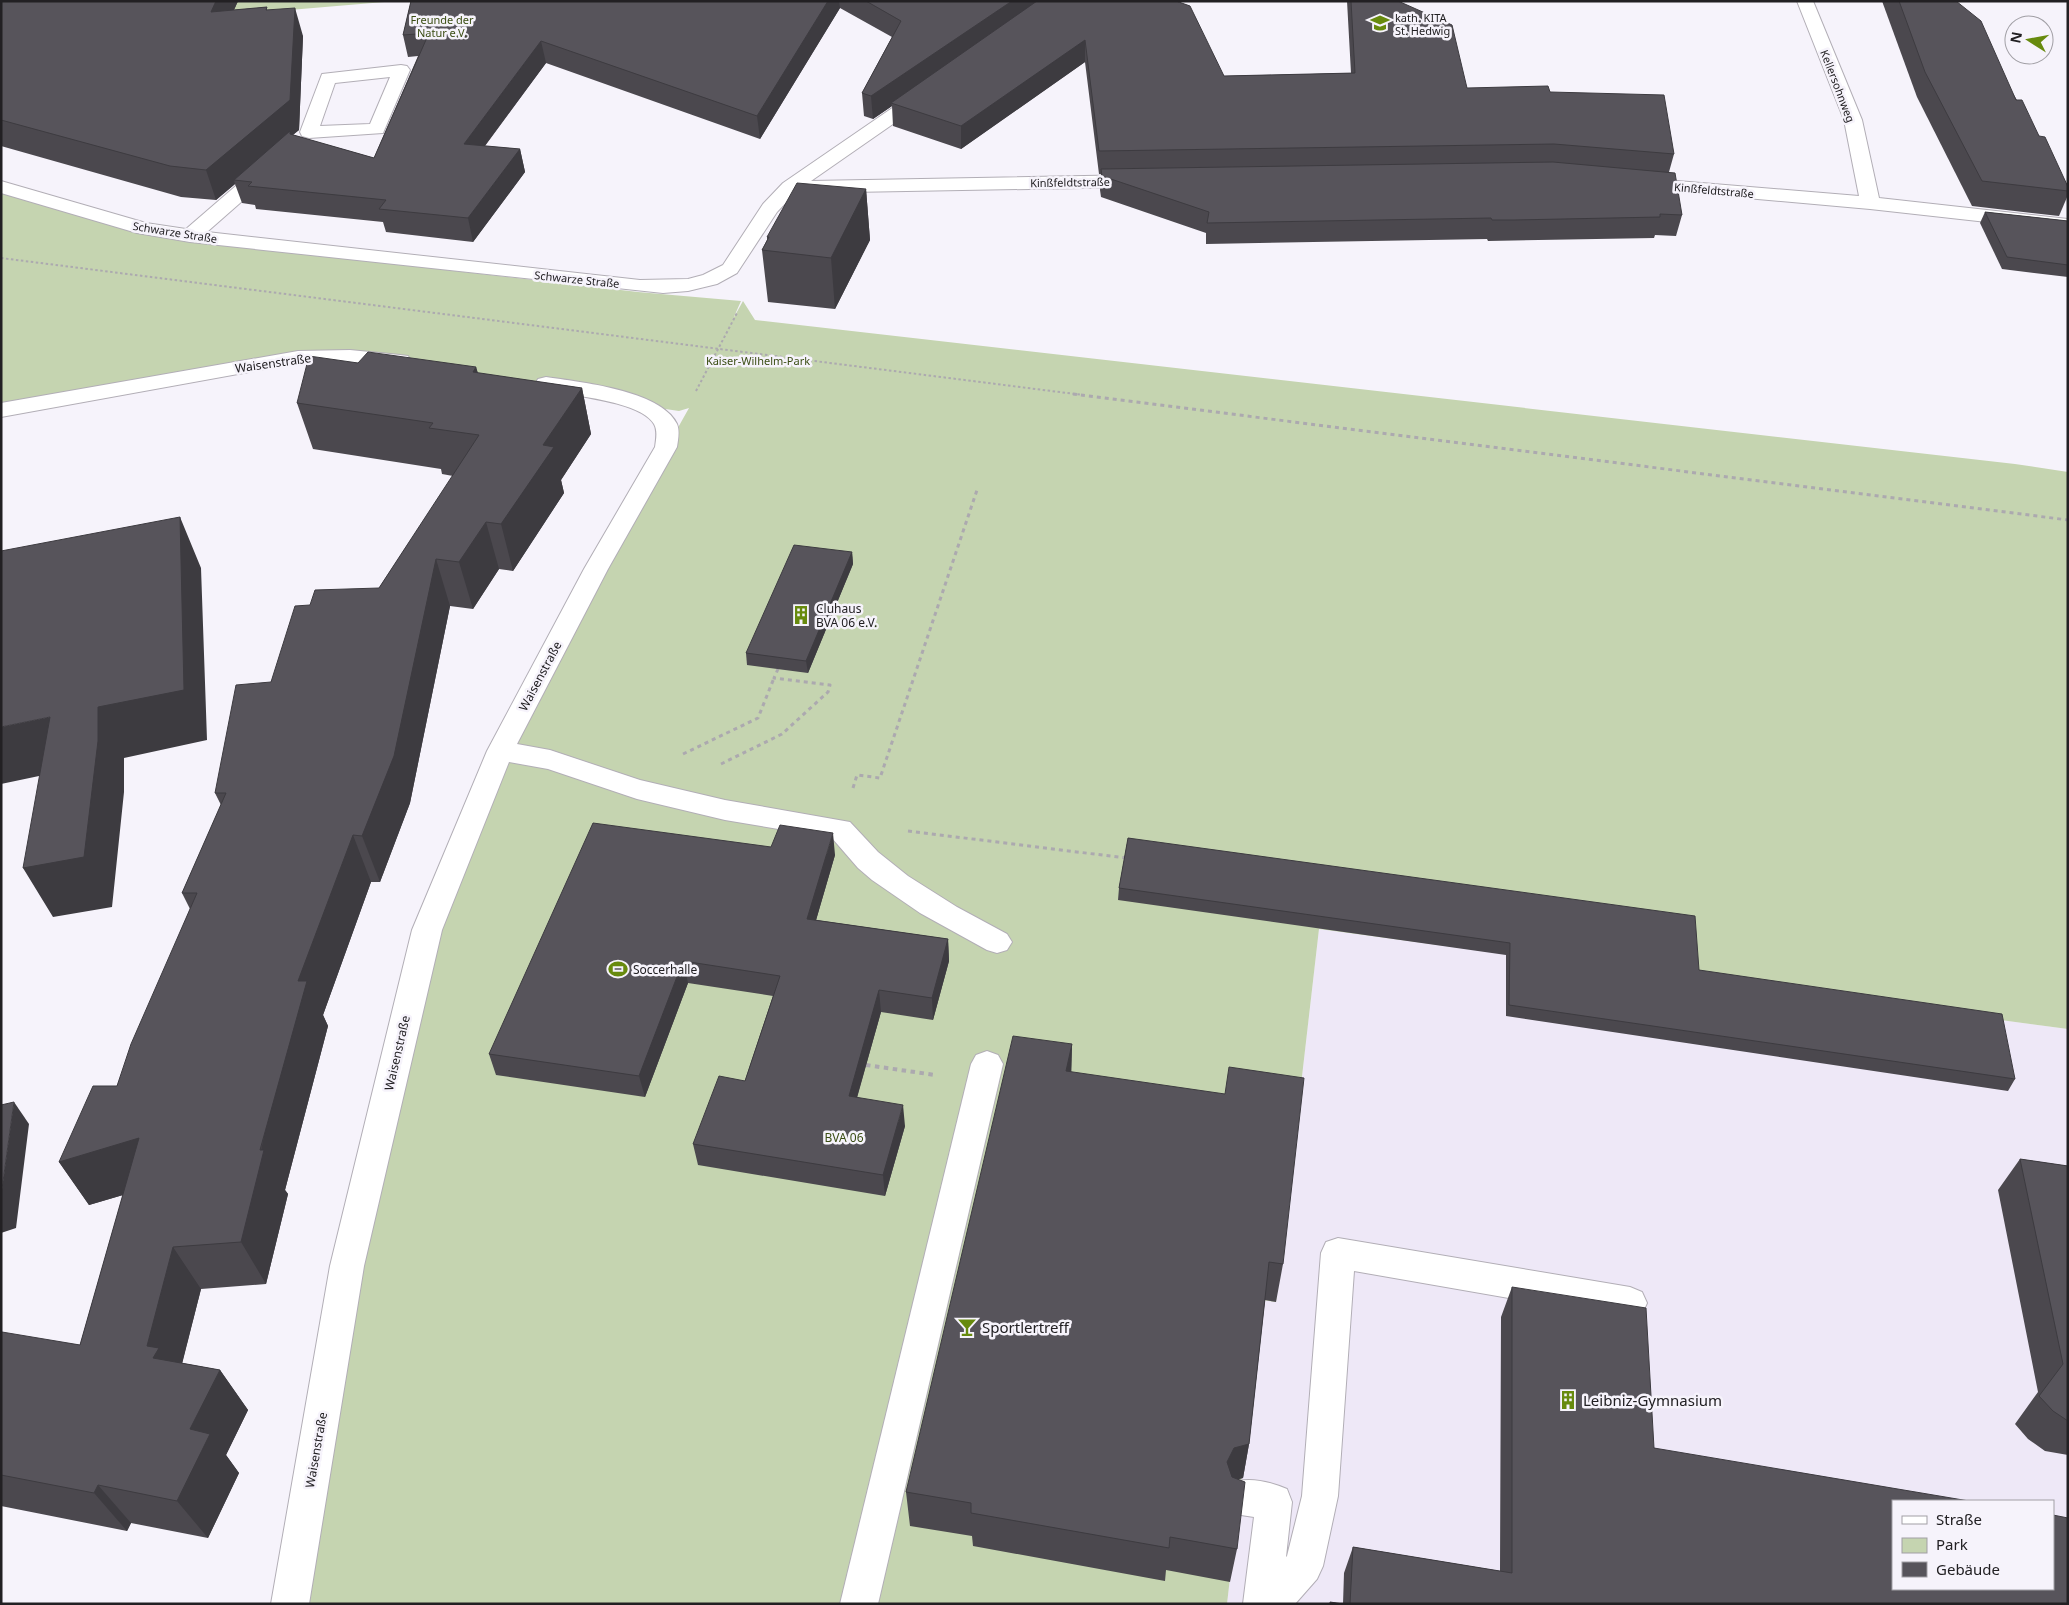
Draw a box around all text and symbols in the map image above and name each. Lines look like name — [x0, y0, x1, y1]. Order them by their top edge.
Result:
place label: kath. KITA St. Hedwig — [1395, 10, 1450, 38]
park label: Freunde der Natur e.V. — [410, 12, 474, 40]
school or university icon: kath. KITA St. Hedwig — [1369, 12, 1391, 34]
north arrow — [2004, 15, 2054, 65]
text: N — [2005, 30, 2026, 45]
street label: Kellersohnweg — [1817, 48, 1859, 124]
street label: Kinßfeldtstraße — [1030, 174, 1110, 190]
street label: Kinßfeldtstraße — [1674, 179, 1754, 201]
street label: Schwarze Straße — [132, 218, 218, 246]
street label: Schwarze Straße — [534, 267, 620, 291]
street label: Waisenstraße — [234, 349, 312, 377]
park label: Kaiser-Wilhelm-Park — [706, 353, 810, 368]
place label: Cluhaus BVA 06 e.V. — [816, 600, 877, 631]
building icon: Cluhaus BVA 06 e.V. — [790, 604, 812, 626]
street label: Waisenstraße — [515, 638, 566, 714]
sports icon: Soccerhalle — [607, 958, 629, 980]
place label: Soccerhalle — [633, 961, 697, 978]
street label: Waisenstraße — [380, 1014, 414, 1092]
park label: BVA 06 — [824, 1129, 864, 1146]
bar icon: Sportlertreff — [956, 1316, 978, 1338]
place label: Sportlertreff — [982, 1317, 1069, 1337]
building icon: Leibniz-Gymnasium — [1557, 1389, 1579, 1411]
place label: Leibniz-Gymnasium — [1583, 1390, 1722, 1410]
street label: Waisenstraße — [301, 1411, 331, 1489]
legend — [1892, 1500, 2054, 1590]
text: Straße — [1936, 1509, 1982, 1529]
text: Park — [1936, 1534, 1968, 1554]
text: Gebäude — [1936, 1559, 2000, 1579]

